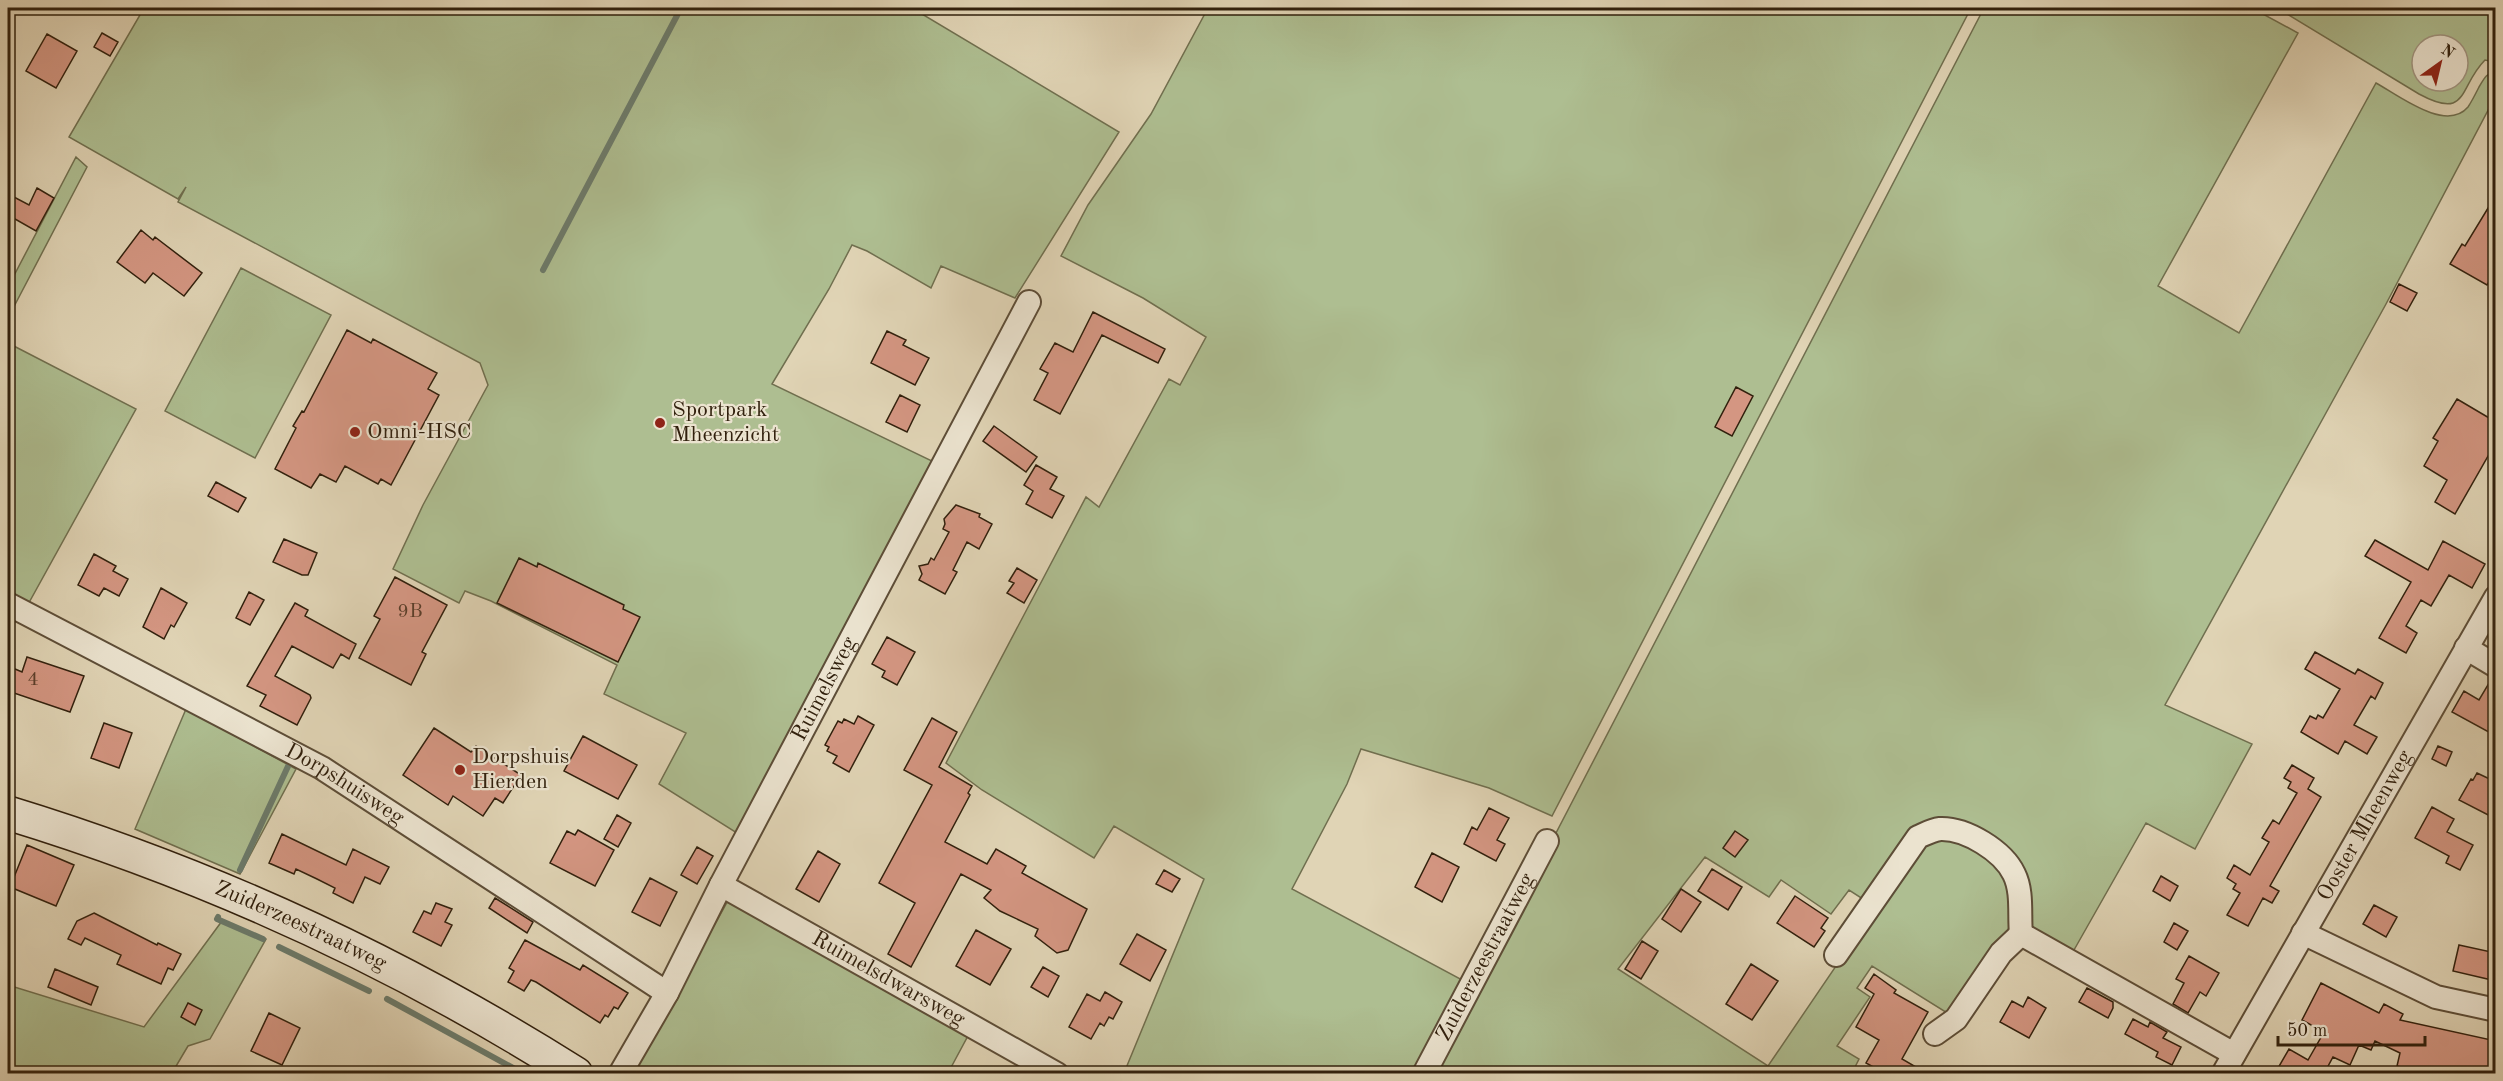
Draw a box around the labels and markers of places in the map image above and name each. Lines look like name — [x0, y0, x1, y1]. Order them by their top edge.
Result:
place label: Sportpark Mheenzicht — [672, 399, 779, 446]
marker: Sportpark Mheenzicht — [653, 416, 667, 430]
place label: Omni-HSC — [367, 421, 472, 443]
marker: Omni-HSC — [348, 425, 362, 439]
place label: Dorpshuis Hierden — [472, 746, 569, 793]
marker: Dorpshuis Hierden — [453, 763, 467, 777]

